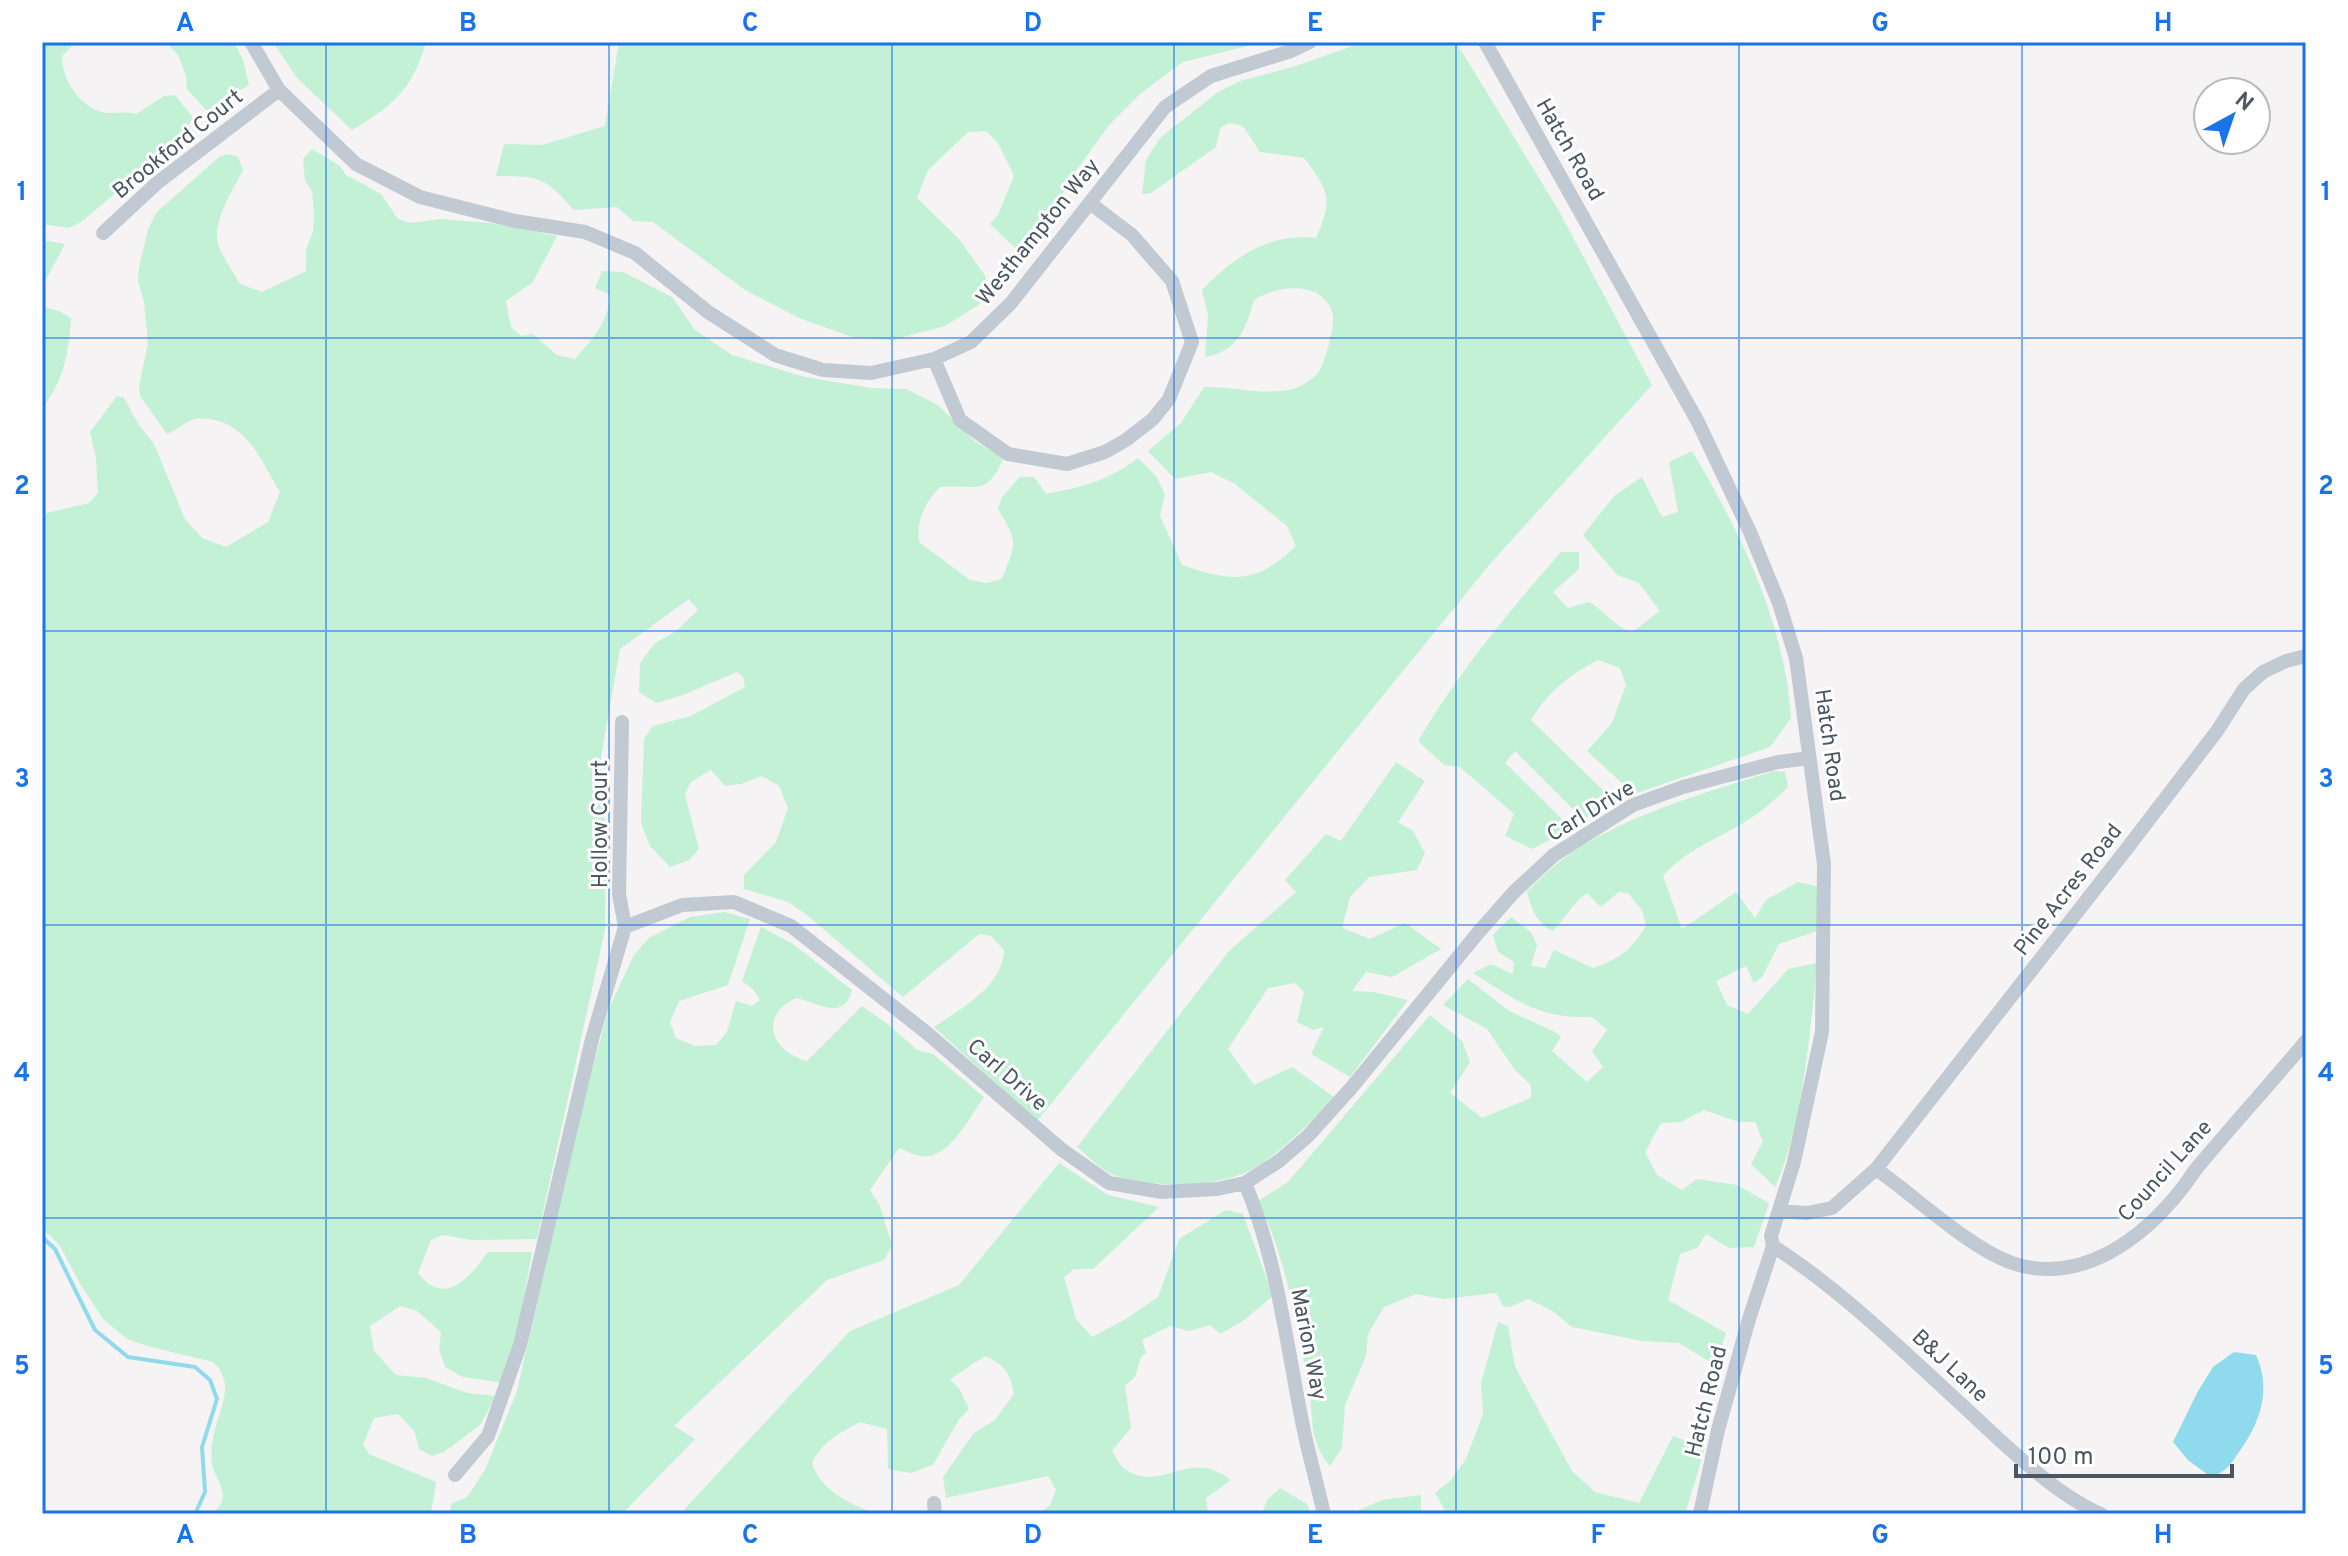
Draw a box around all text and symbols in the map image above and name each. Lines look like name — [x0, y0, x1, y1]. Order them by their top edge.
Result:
text: A — [176, 8, 194, 41]
text: B — [459, 8, 477, 41]
text: C — [742, 8, 758, 41]
text: D — [1024, 8, 1042, 41]
text: E — [1307, 8, 1323, 41]
text: F — [1591, 8, 1606, 41]
text: G — [1871, 8, 1889, 41]
text: H — [2154, 8, 2172, 41]
north arrow — [2192, 76, 2272, 156]
street label: Brookford Court — [108, 84, 249, 206]
text: N — [2229, 87, 2258, 118]
street label: Hatch Road — [1529, 94, 1609, 206]
street label: Westhampton Way — [971, 154, 1107, 312]
text: 1 — [17, 177, 27, 210]
text: 1 — [2321, 177, 2331, 210]
text: 2 — [14, 471, 30, 504]
text: 2 — [2318, 471, 2334, 504]
street label: Hatch Road — [1807, 687, 1850, 803]
street label: Hollow Court — [588, 760, 615, 888]
text: 3 — [14, 764, 30, 797]
text: 3 — [2318, 764, 2334, 797]
street label: Carl Drive — [1543, 775, 1640, 849]
street label: Pine Acres Road — [2009, 819, 2129, 962]
street label: Carl Drive — [961, 1034, 1052, 1118]
text: 4 — [14, 1058, 30, 1091]
text: 4 — [2318, 1058, 2334, 1091]
street label: Council Lane — [2113, 1115, 2219, 1228]
street label: Marion Way — [1283, 1286, 1332, 1403]
street label: B&J Lane — [1905, 1325, 1993, 1409]
street label: Hatch Road — [1681, 1343, 1734, 1460]
text: 5 — [14, 1351, 30, 1384]
text: 5 — [2318, 1351, 2334, 1384]
scale bar — [2016, 1428, 2232, 1478]
text: 100 m — [2028, 1443, 2094, 1473]
text: A — [176, 1520, 194, 1553]
text: B — [459, 1520, 477, 1553]
text: C — [742, 1520, 758, 1553]
text: D — [1024, 1520, 1042, 1553]
text: E — [1307, 1520, 1323, 1553]
text: F — [1591, 1520, 1606, 1553]
text: G — [1871, 1520, 1889, 1553]
text: H — [2154, 1520, 2172, 1553]

